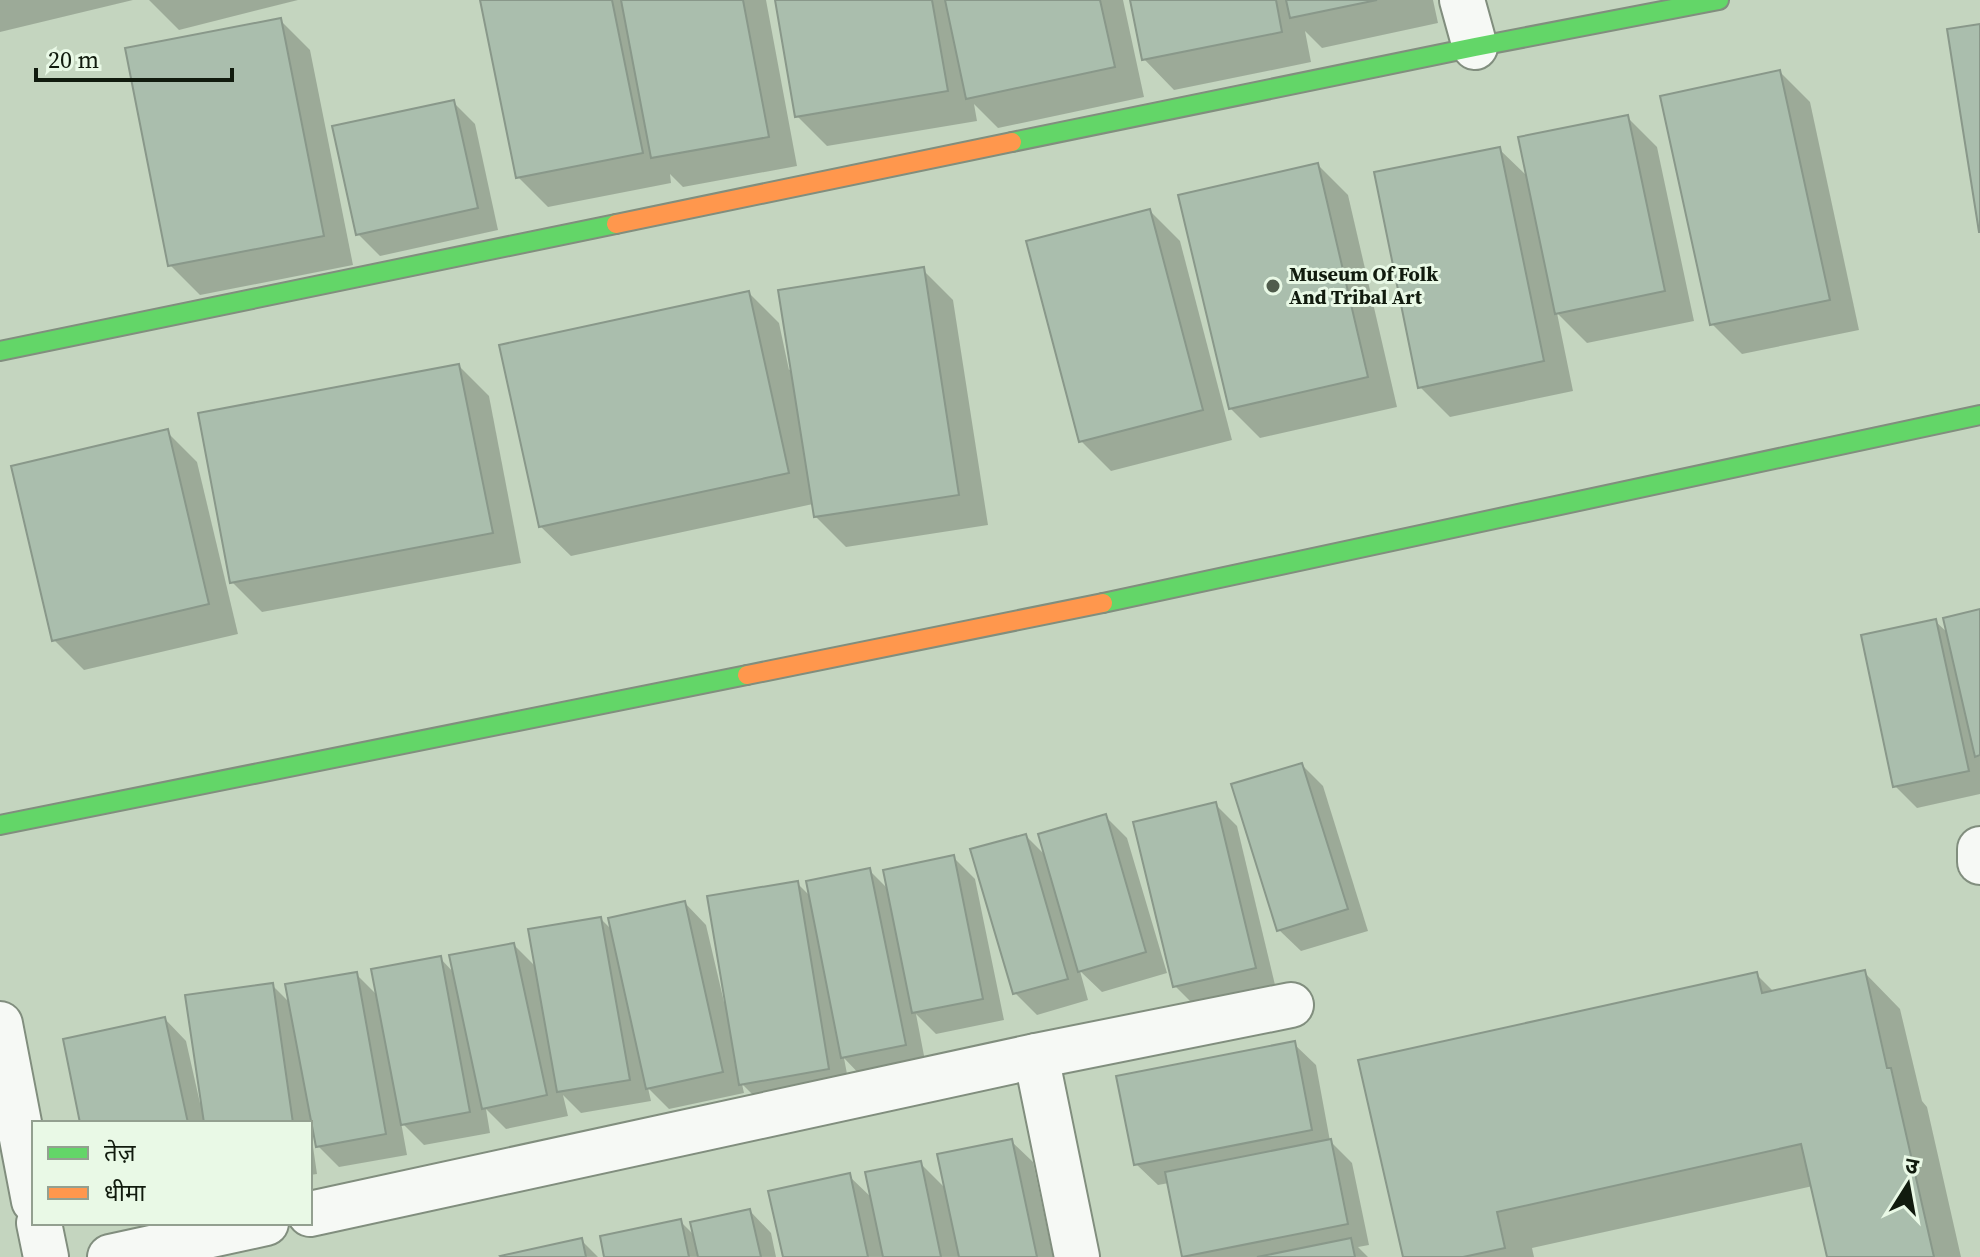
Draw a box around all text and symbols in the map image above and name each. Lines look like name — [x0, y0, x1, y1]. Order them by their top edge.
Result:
scale bar — [36, 32, 232, 82]
text: 20 m — [48, 43, 99, 76]
place label: Museum Of Folk And Tribal Art — [1289, 260, 1438, 311]
marker: Museum Of Folk And Tribal Art — [1264, 277, 1282, 295]
legend — [32, 1121, 312, 1225]
text: तेज़ — [104, 1136, 137, 1169]
north arrow — [1868, 1145, 1948, 1225]
text: उ — [1903, 1149, 1922, 1182]
text: धीमा — [104, 1176, 146, 1209]

